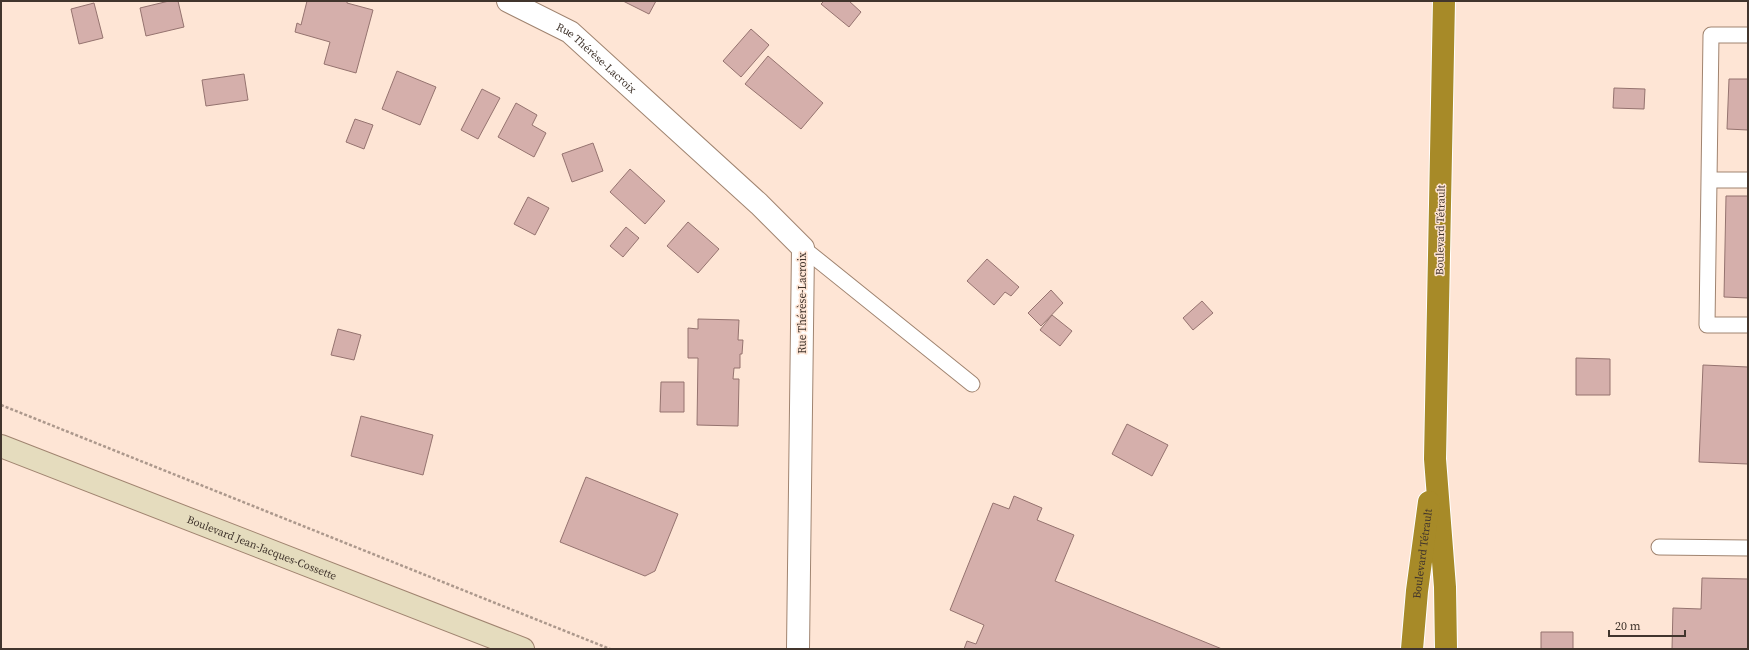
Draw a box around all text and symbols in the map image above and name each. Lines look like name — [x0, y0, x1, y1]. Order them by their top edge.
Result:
street label: Rue Thérèse-Lacroix — [554, 19, 640, 97]
street label: Boulevard Tétrault — [1432, 184, 1449, 275]
street label: Rue Thérèse-Lacroix — [795, 252, 810, 354]
street label: Boulevard Tétrault — [1409, 507, 1436, 599]
street label: Boulevard Jean-Jacques-Cossette — [185, 512, 339, 584]
scale bar — [1609, 612, 1685, 638]
text: 20 m — [1615, 618, 1641, 634]

